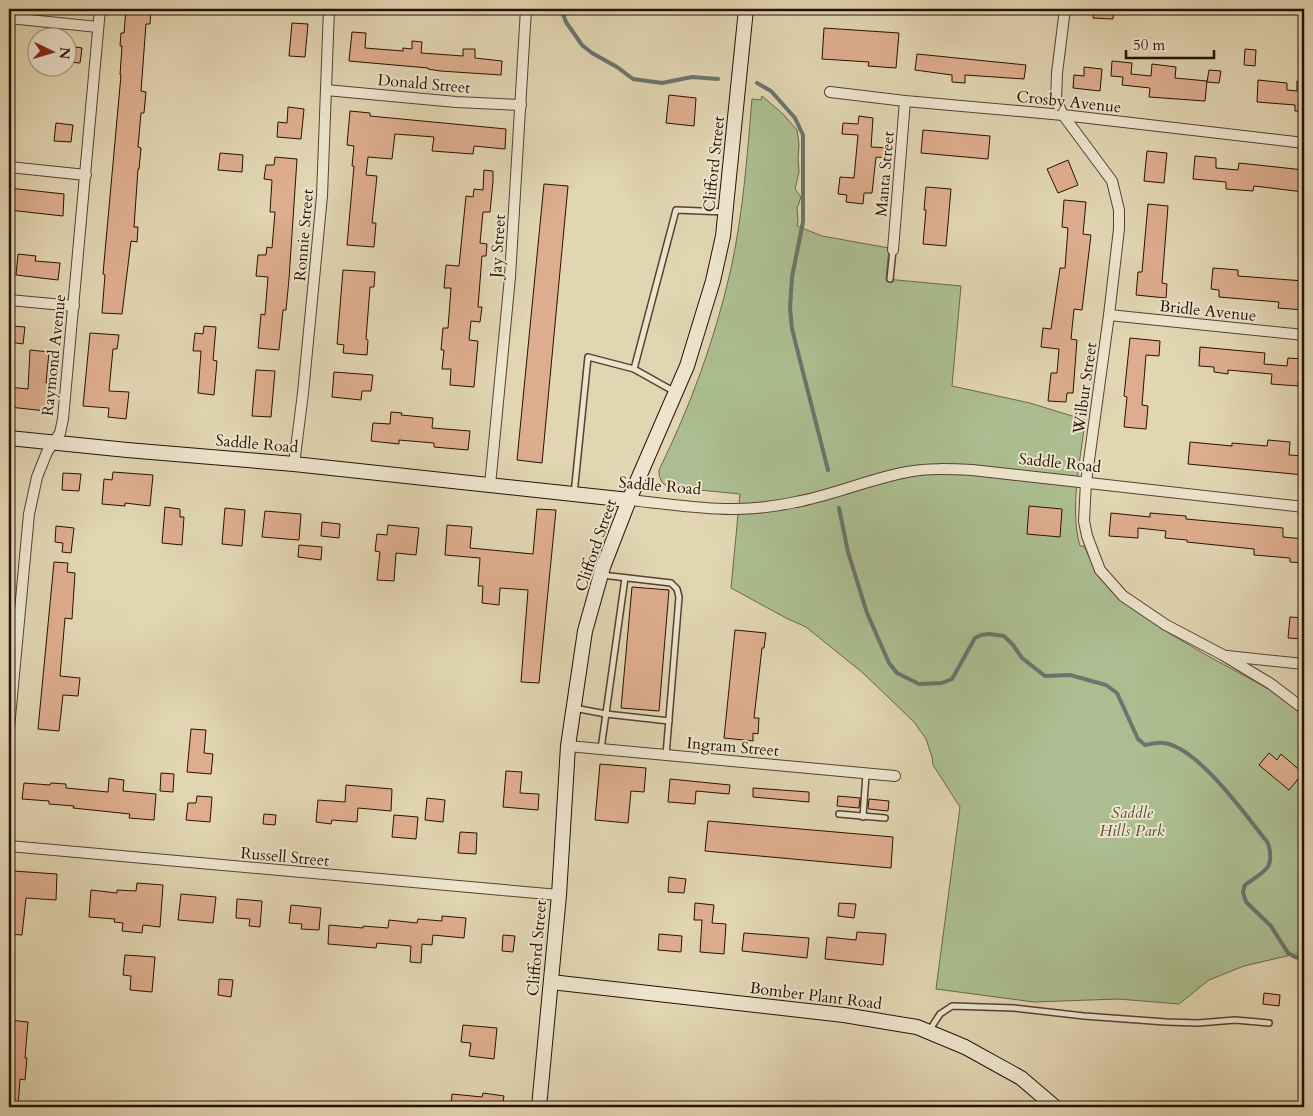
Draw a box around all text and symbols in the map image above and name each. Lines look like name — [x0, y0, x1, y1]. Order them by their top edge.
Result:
north arrow — [28, 28, 78, 78]
scale bar — [1126, 28, 1213, 60]
text: 50 m — [1133, 35, 1165, 55]
text: N — [54, 46, 74, 60]
street label: Donald Street — [377, 69, 471, 99]
street label: Crosby Avenue — [1015, 86, 1122, 118]
street label: Clifford Street — [698, 115, 730, 213]
street label: Manta Street — [870, 130, 900, 218]
street label: Ronnie Street — [289, 188, 319, 282]
street label: Jay Street — [485, 214, 511, 281]
street label: Raymond Avenue — [37, 293, 71, 417]
street label: Bridle Avenue — [1158, 295, 1257, 327]
street label: Wilbur Street — [1068, 341, 1102, 436]
street label: Saddle Road — [215, 429, 300, 459]
street label: Saddle Road — [1018, 448, 1103, 478]
street label: Saddle Road — [618, 471, 703, 501]
street label: Clifford Street — [570, 496, 622, 594]
street label: Ingram Street — [686, 732, 780, 762]
park label: Saddle Hills Park — [1099, 802, 1165, 842]
street label: Russell Street — [240, 842, 330, 872]
street label: Clifford Street — [522, 899, 552, 997]
street label: Bomber Plant Road — [748, 977, 884, 1015]

